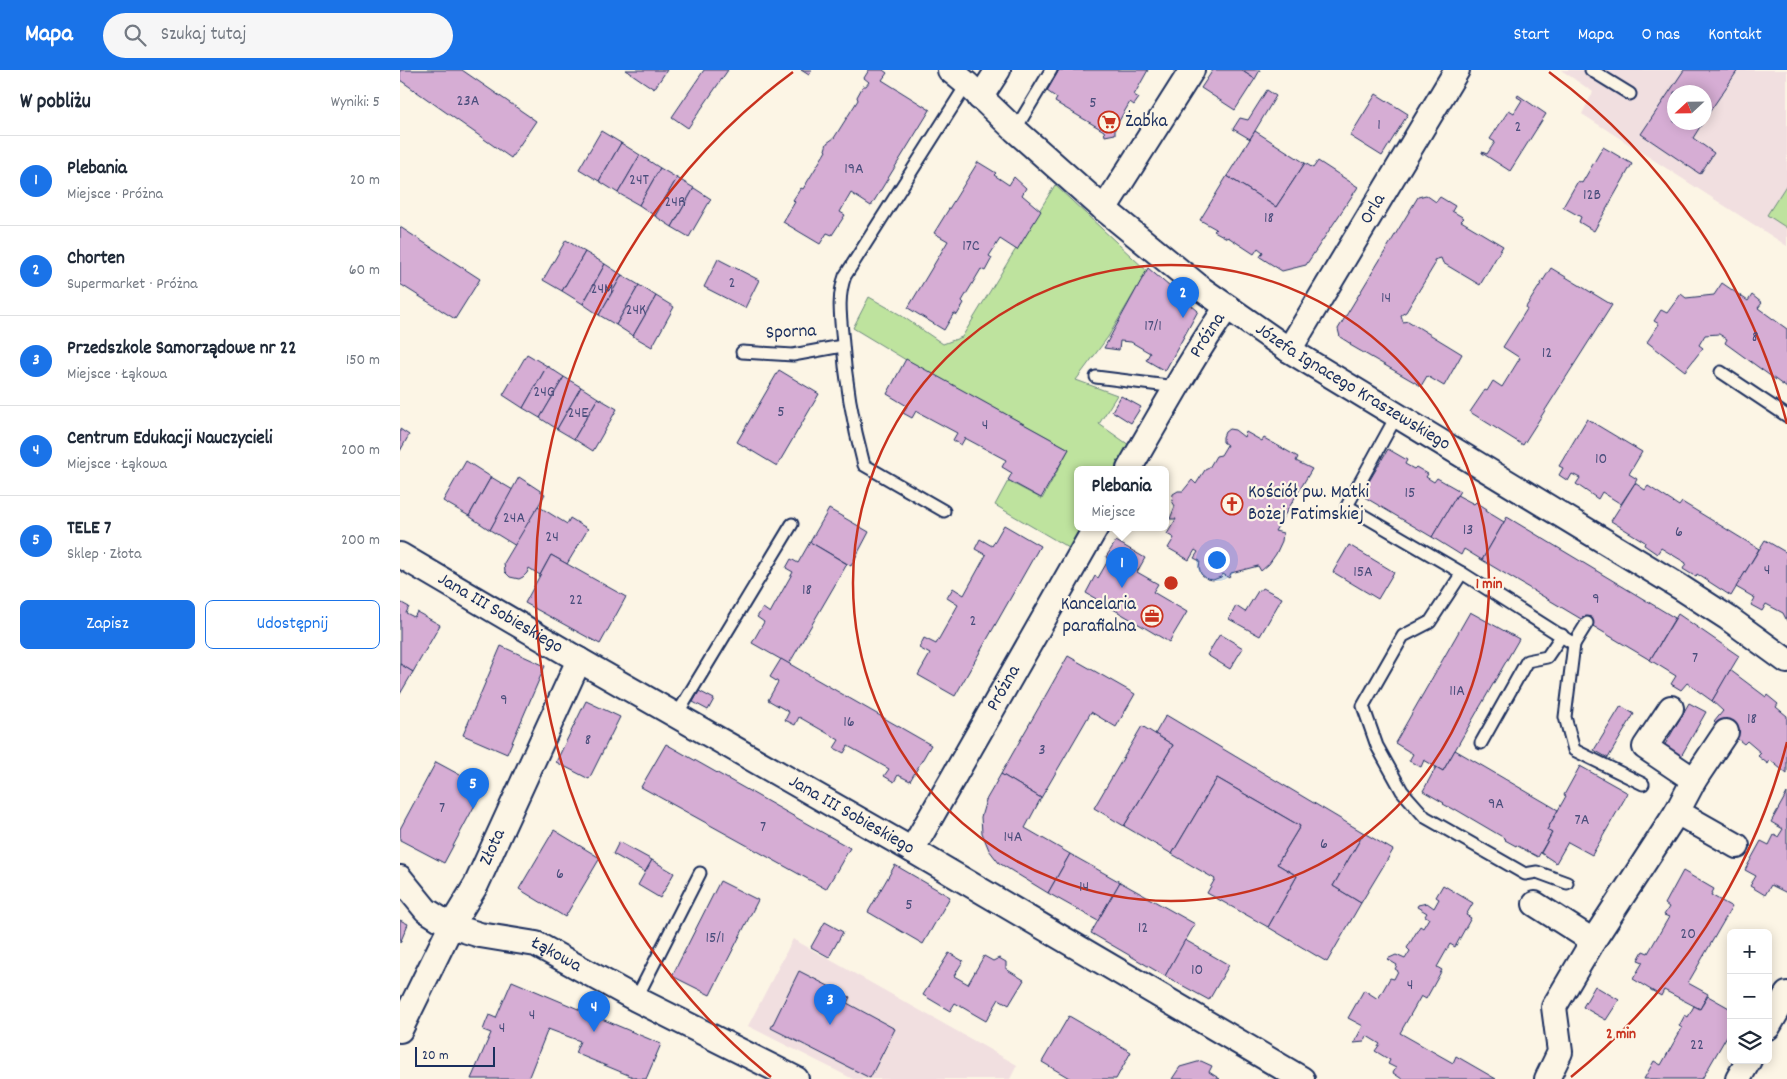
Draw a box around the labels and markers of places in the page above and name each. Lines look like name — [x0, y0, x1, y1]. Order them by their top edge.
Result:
place label: Żabka — [1125, 109, 1168, 136]
supermarket icon: Żabka — [1097, 110, 1121, 134]
pin: 2 — [1167, 277, 1199, 318]
place label: Kościół pw. Matki Bożej Fatimskiej — [1248, 480, 1370, 529]
church icon: Kościół pw. Matki Bożej Fatimskiej — [1220, 492, 1244, 516]
pin: 1 — [1106, 547, 1138, 588]
centre of rings — [1162, 574, 1180, 592]
place label: Kancelaria parafialna — [1061, 592, 1137, 641]
office icon: Kancelaria parafialna — [1140, 604, 1164, 628]
pin: 5 — [457, 768, 489, 809]
pin: 3 — [814, 984, 846, 1025]
pin: 4 — [578, 991, 610, 1032]

